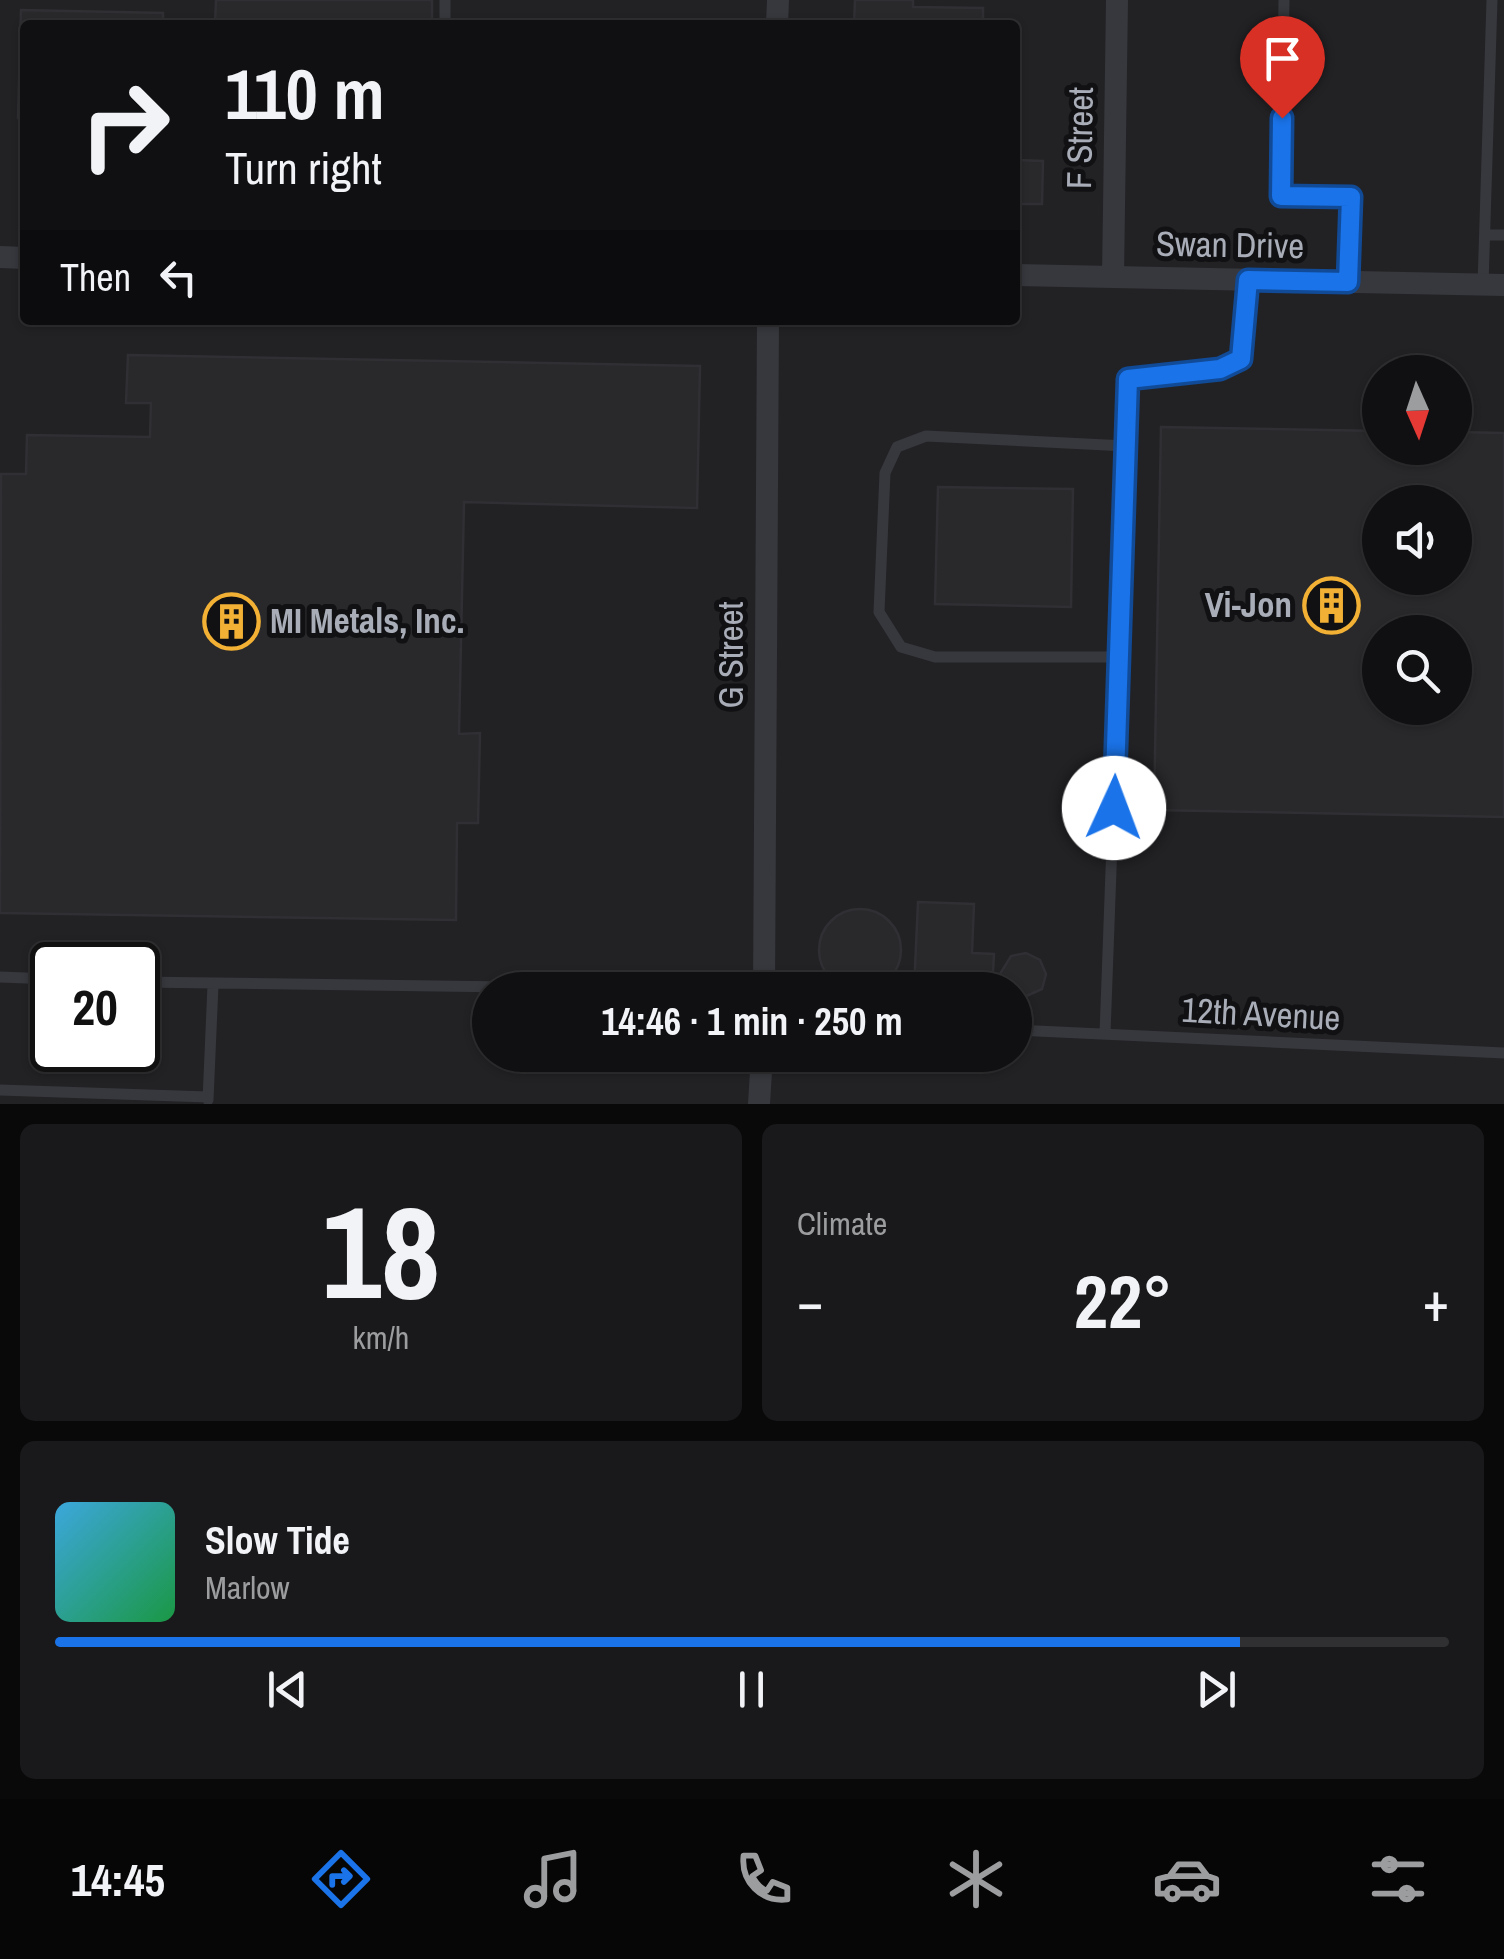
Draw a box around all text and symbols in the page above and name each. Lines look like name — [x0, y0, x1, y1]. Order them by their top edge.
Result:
pin — [1240, 16, 1325, 119]
icon: arrive — [1255, 31, 1310, 86]
text: 110 m — [225, 47, 385, 141]
icon: right — [60, 60, 190, 190]
street label: F Street — [1055, 87, 1104, 189]
text: Turn right — [225, 137, 382, 198]
street label: Swan Drive — [1155, 220, 1305, 269]
icon: left — [151, 250, 206, 305]
text: Then — [60, 252, 131, 303]
north arrow — [1362, 355, 1472, 465]
map controls — [1362, 355, 1472, 725]
button: sound — [1362, 485, 1472, 595]
building icon: Vi-Jon — [1301, 575, 1361, 635]
place label: Vi-Jon — [1205, 581, 1292, 628]
building icon: MI Metals, Inc. — [201, 591, 261, 651]
place label: MI Metals, Inc. — [270, 597, 465, 644]
street label: G Street — [707, 602, 754, 708]
button: search — [1362, 615, 1472, 725]
position arrow — [1062, 756, 1166, 860]
speed limit sign: 20 — [30, 942, 160, 1072]
street label: 12th Avenue — [1180, 986, 1342, 1041]
text: 14:46 · 1 min · 250 m — [601, 996, 903, 1047]
text: 18 — [322, 1163, 440, 1339]
text: Climate — [797, 1202, 887, 1245]
text: 22° — [1074, 1250, 1172, 1351]
text: − — [797, 1264, 823, 1338]
text: + — [1423, 1264, 1449, 1338]
text: km/h — [353, 1316, 409, 1359]
text: Slow Tide — [205, 1515, 350, 1566]
text: Marlow — [205, 1566, 290, 1609]
icon: previous — [260, 1662, 315, 1717]
icon: pause — [724, 1662, 779, 1717]
icon: next — [1189, 1662, 1244, 1717]
icon: directions — [306, 1844, 376, 1914]
icon: music — [518, 1844, 588, 1914]
icon: phone — [729, 1844, 799, 1914]
icon: climate — [941, 1844, 1011, 1914]
icon: car — [1152, 1844, 1222, 1914]
icon: filters — [1363, 1844, 1433, 1914]
text: 14:45 — [71, 1849, 165, 1910]

